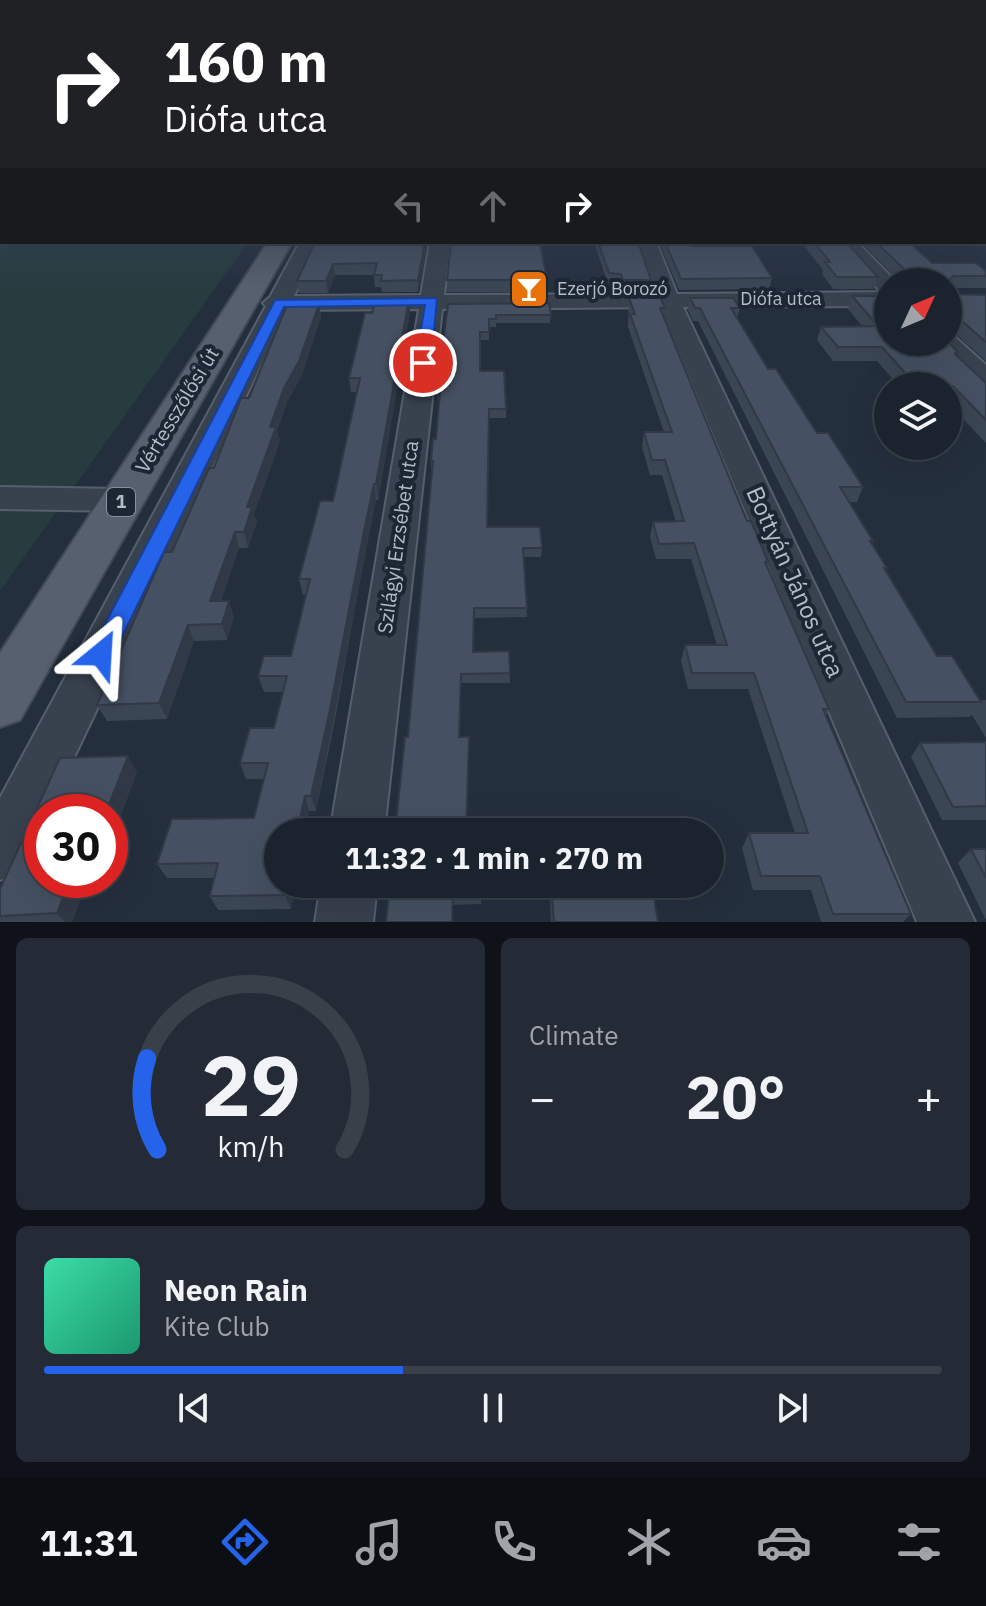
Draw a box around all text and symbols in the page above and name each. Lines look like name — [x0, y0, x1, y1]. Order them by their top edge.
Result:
text: 160 m — [164, 25, 328, 97]
icon: right — [32, 32, 136, 136]
text: Diófa utca — [164, 95, 327, 142]
icon: left — [387, 184, 431, 228]
icon: ahead — [471, 184, 515, 228]
icon: right — [555, 184, 599, 228]
bar icon: Ezerjó Borozó — [508, 268, 550, 310]
north arrow — [874, 268, 962, 356]
map controls — [874, 268, 962, 460]
place label: Ezerjó Borozó — [557, 277, 668, 300]
street label: Diófa utca — [740, 287, 822, 310]
pin — [389, 329, 457, 397]
icon: arrive — [401, 341, 445, 385]
street label: Vértesszőlősi út — [128, 342, 225, 477]
button: layers — [874, 372, 962, 460]
street label: Szilágyi Erzsébet utca — [371, 438, 424, 635]
street label: Bottyán János utca — [739, 481, 852, 682]
road number: 1 — [107, 488, 135, 516]
position arrow — [59, 612, 143, 696]
speed limit sign: 30 — [24, 794, 128, 898]
text: 11:32 · 1 min · 270 m — [345, 838, 643, 877]
text: Climate — [529, 1018, 619, 1052]
text: 29 — [201, 1031, 300, 1139]
text: 20° — [685, 1057, 786, 1136]
text: − — [529, 1069, 555, 1126]
text: + — [916, 1069, 942, 1126]
text: km/h — [217, 1128, 284, 1165]
text: Neon Rain — [164, 1270, 308, 1309]
text: Kite Club — [164, 1309, 269, 1343]
icon: previous — [172, 1386, 216, 1430]
icon: pause — [471, 1386, 515, 1430]
icon: next — [770, 1386, 814, 1430]
icon: directions — [217, 1514, 273, 1570]
icon: music — [351, 1514, 407, 1570]
icon: phone — [486, 1514, 542, 1570]
icon: climate — [621, 1514, 677, 1570]
icon: car — [756, 1514, 812, 1570]
icon: filters — [891, 1514, 947, 1570]
text: 11:31 — [39, 1519, 138, 1566]

